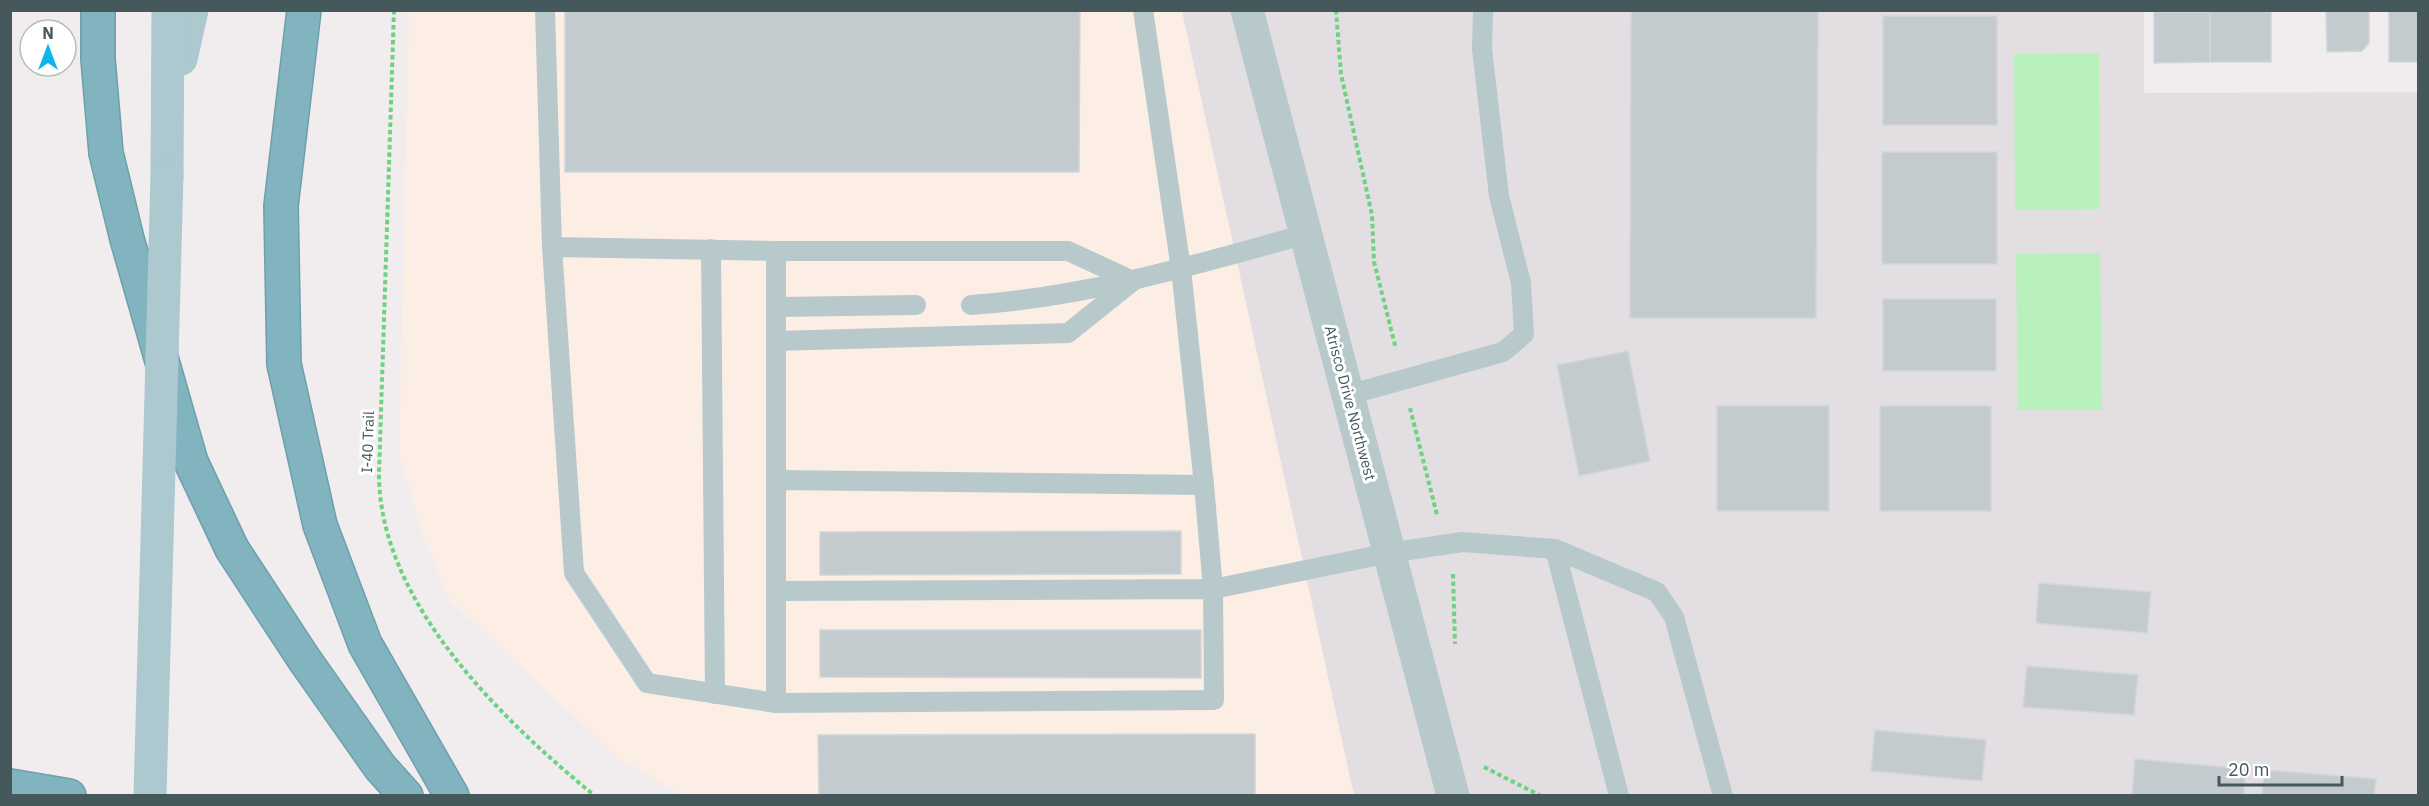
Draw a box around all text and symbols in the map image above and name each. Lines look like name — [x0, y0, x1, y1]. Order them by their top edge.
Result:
north arrow — [18, 18, 78, 78]
text: N — [42, 23, 54, 43]
street label: Atrisco Drive Northwest — [1321, 323, 1380, 482]
street label: I-40 Trail — [357, 411, 378, 473]
scale bar — [2219, 749, 2342, 787]
text: 20 m — [2228, 758, 2270, 781]

